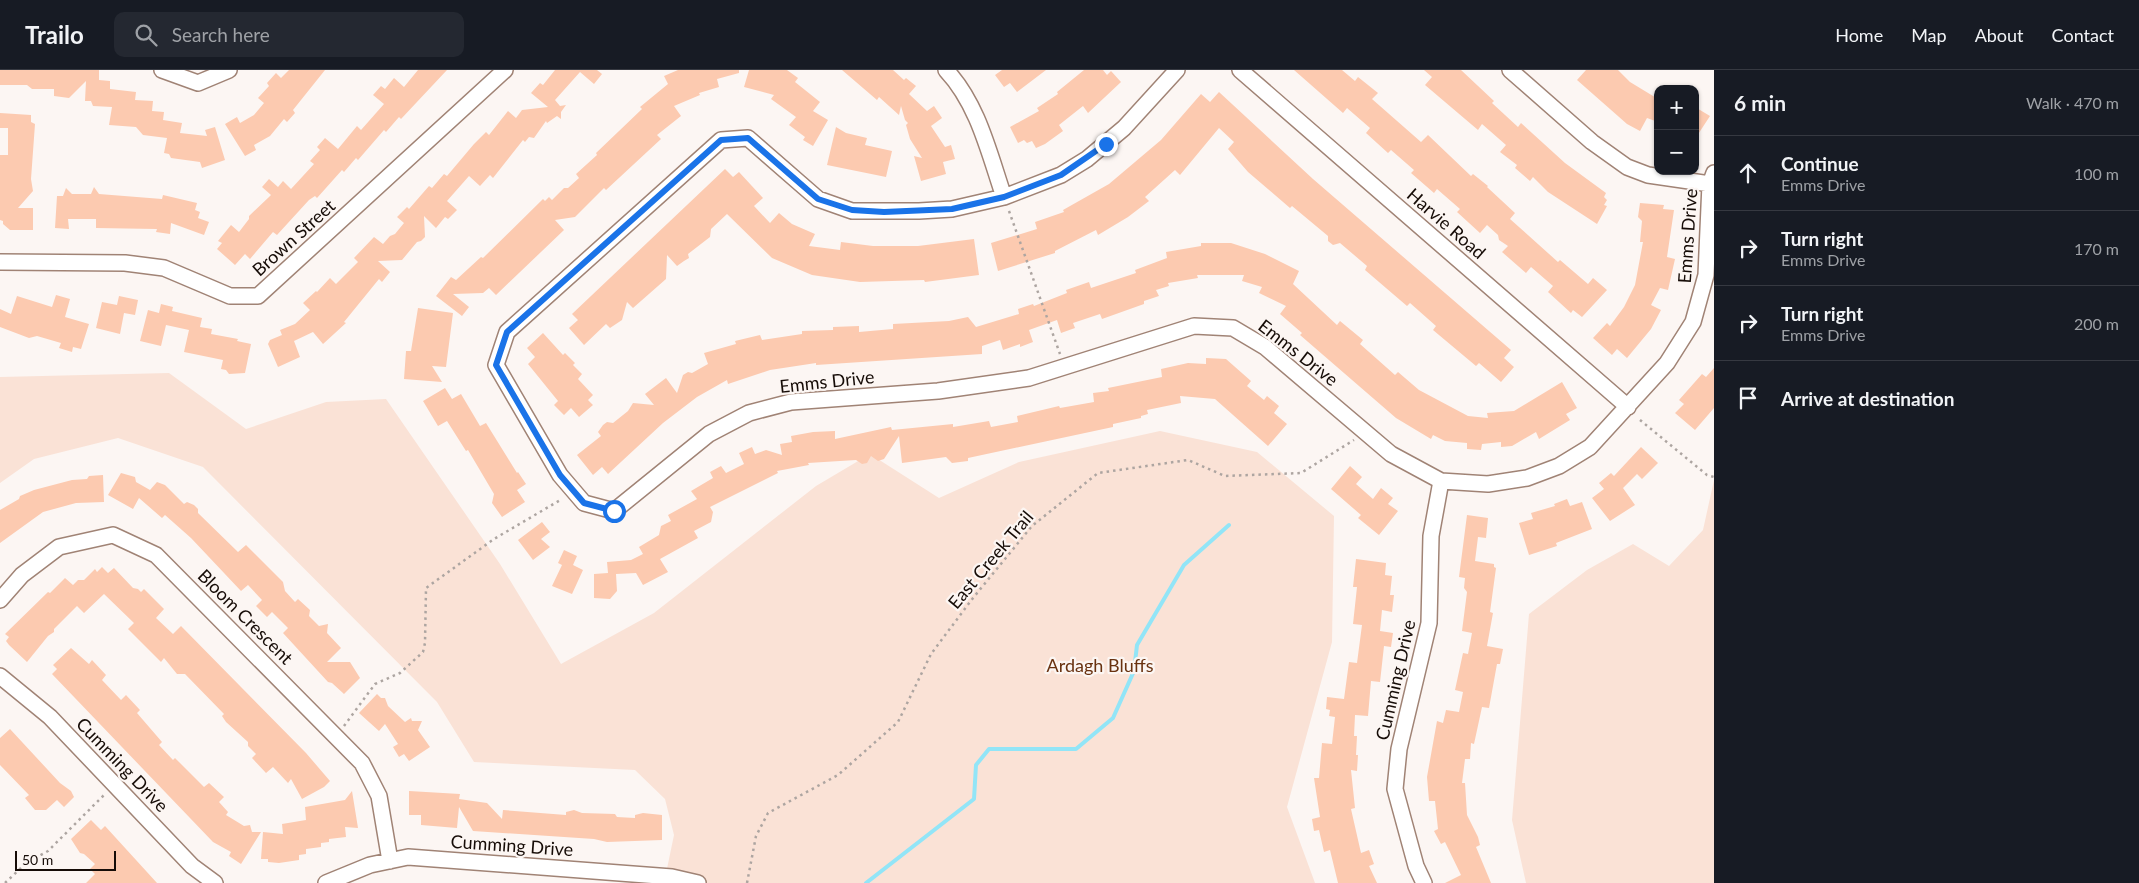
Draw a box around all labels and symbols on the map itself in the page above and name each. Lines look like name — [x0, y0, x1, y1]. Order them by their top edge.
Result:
route end — [1095, 133, 1118, 156]
street label: Harvie Road — [1403, 183, 1490, 263]
street label: Emms Drive — [1673, 188, 1701, 284]
street label: Brown Street — [247, 194, 340, 280]
street label: Emms Drive — [1254, 314, 1343, 390]
street label: Emms Drive — [778, 365, 875, 397]
route start — [603, 500, 626, 523]
street label: East Creek Trail — [943, 506, 1038, 613]
street label: Bloom Crescent — [194, 564, 298, 669]
street label: Cumming Drive — [1370, 617, 1420, 742]
park label: Ardagh Bluffs — [1047, 654, 1154, 676]
street label: Cumming Drive — [72, 713, 173, 816]
street label: Cumming Drive — [450, 830, 574, 860]
scale bar — [15, 848, 116, 871]

